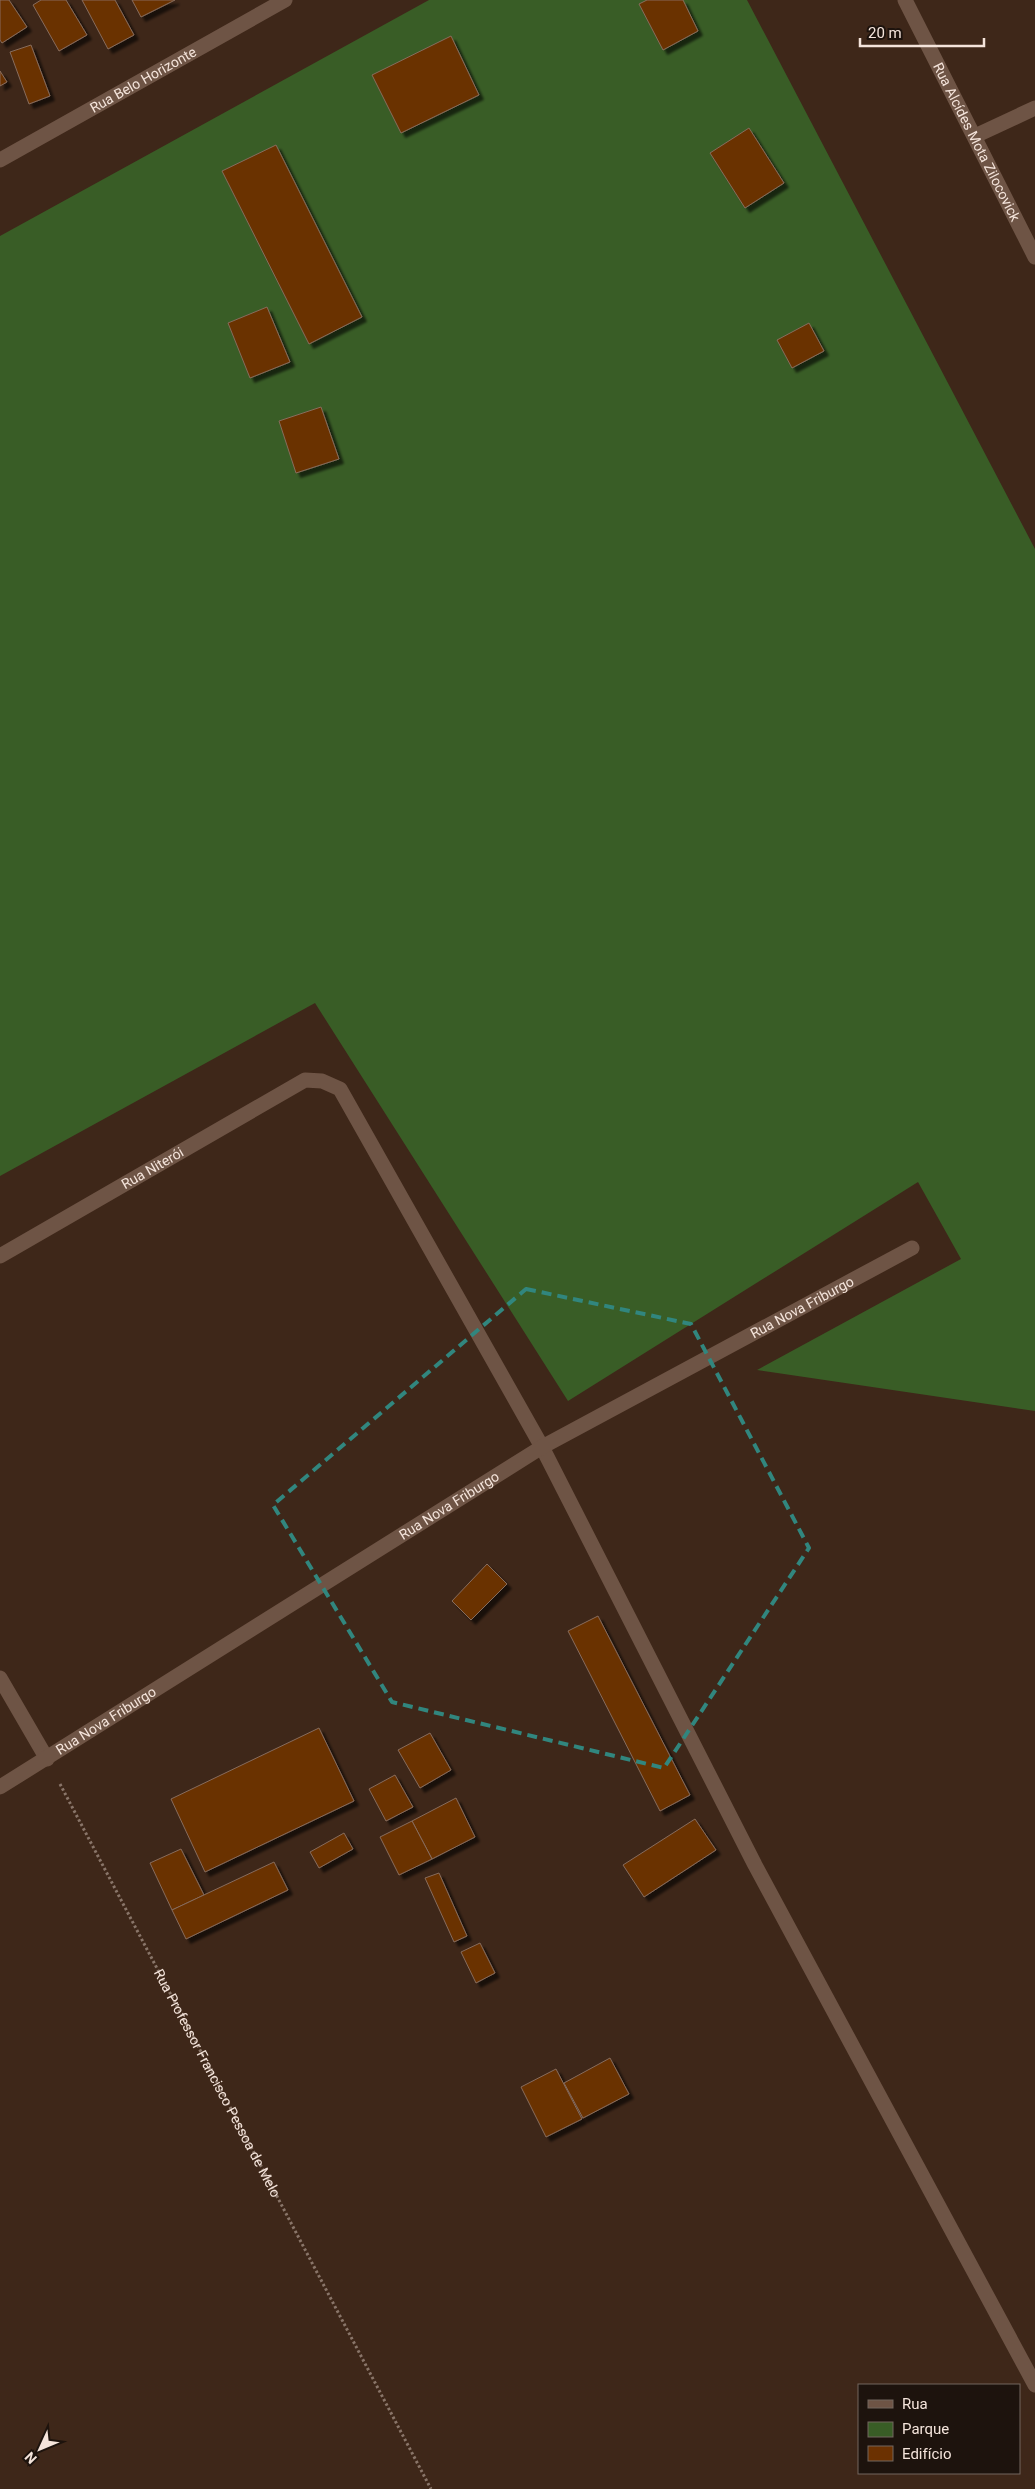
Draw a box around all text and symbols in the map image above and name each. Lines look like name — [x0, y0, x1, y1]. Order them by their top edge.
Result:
scale bar — [860, 15, 984, 47]
text: 20 m — [868, 24, 902, 42]
street label: Rua Belo Horizonte — [87, 44, 199, 116]
street label: Rua Alcídes Mota Zilocovick — [930, 60, 1024, 225]
street label: Rua Niterói — [119, 1144, 186, 1192]
street label: Rua Nova Friburgo — [748, 1273, 856, 1341]
street label: Rua Nova Friburgo — [396, 1468, 502, 1543]
street label: Rua Nova Friburgo — [53, 1683, 159, 1758]
street label: Rua Professor Francisco Pessoa de Melo — [151, 1966, 284, 2200]
legend — [858, 2384, 1020, 2474]
text: Rua — [902, 2395, 928, 2413]
text: Parque — [902, 2420, 949, 2438]
north arrow — [15, 2424, 65, 2474]
text: Edifício — [902, 2445, 951, 2463]
text: N — [21, 2449, 40, 2467]

